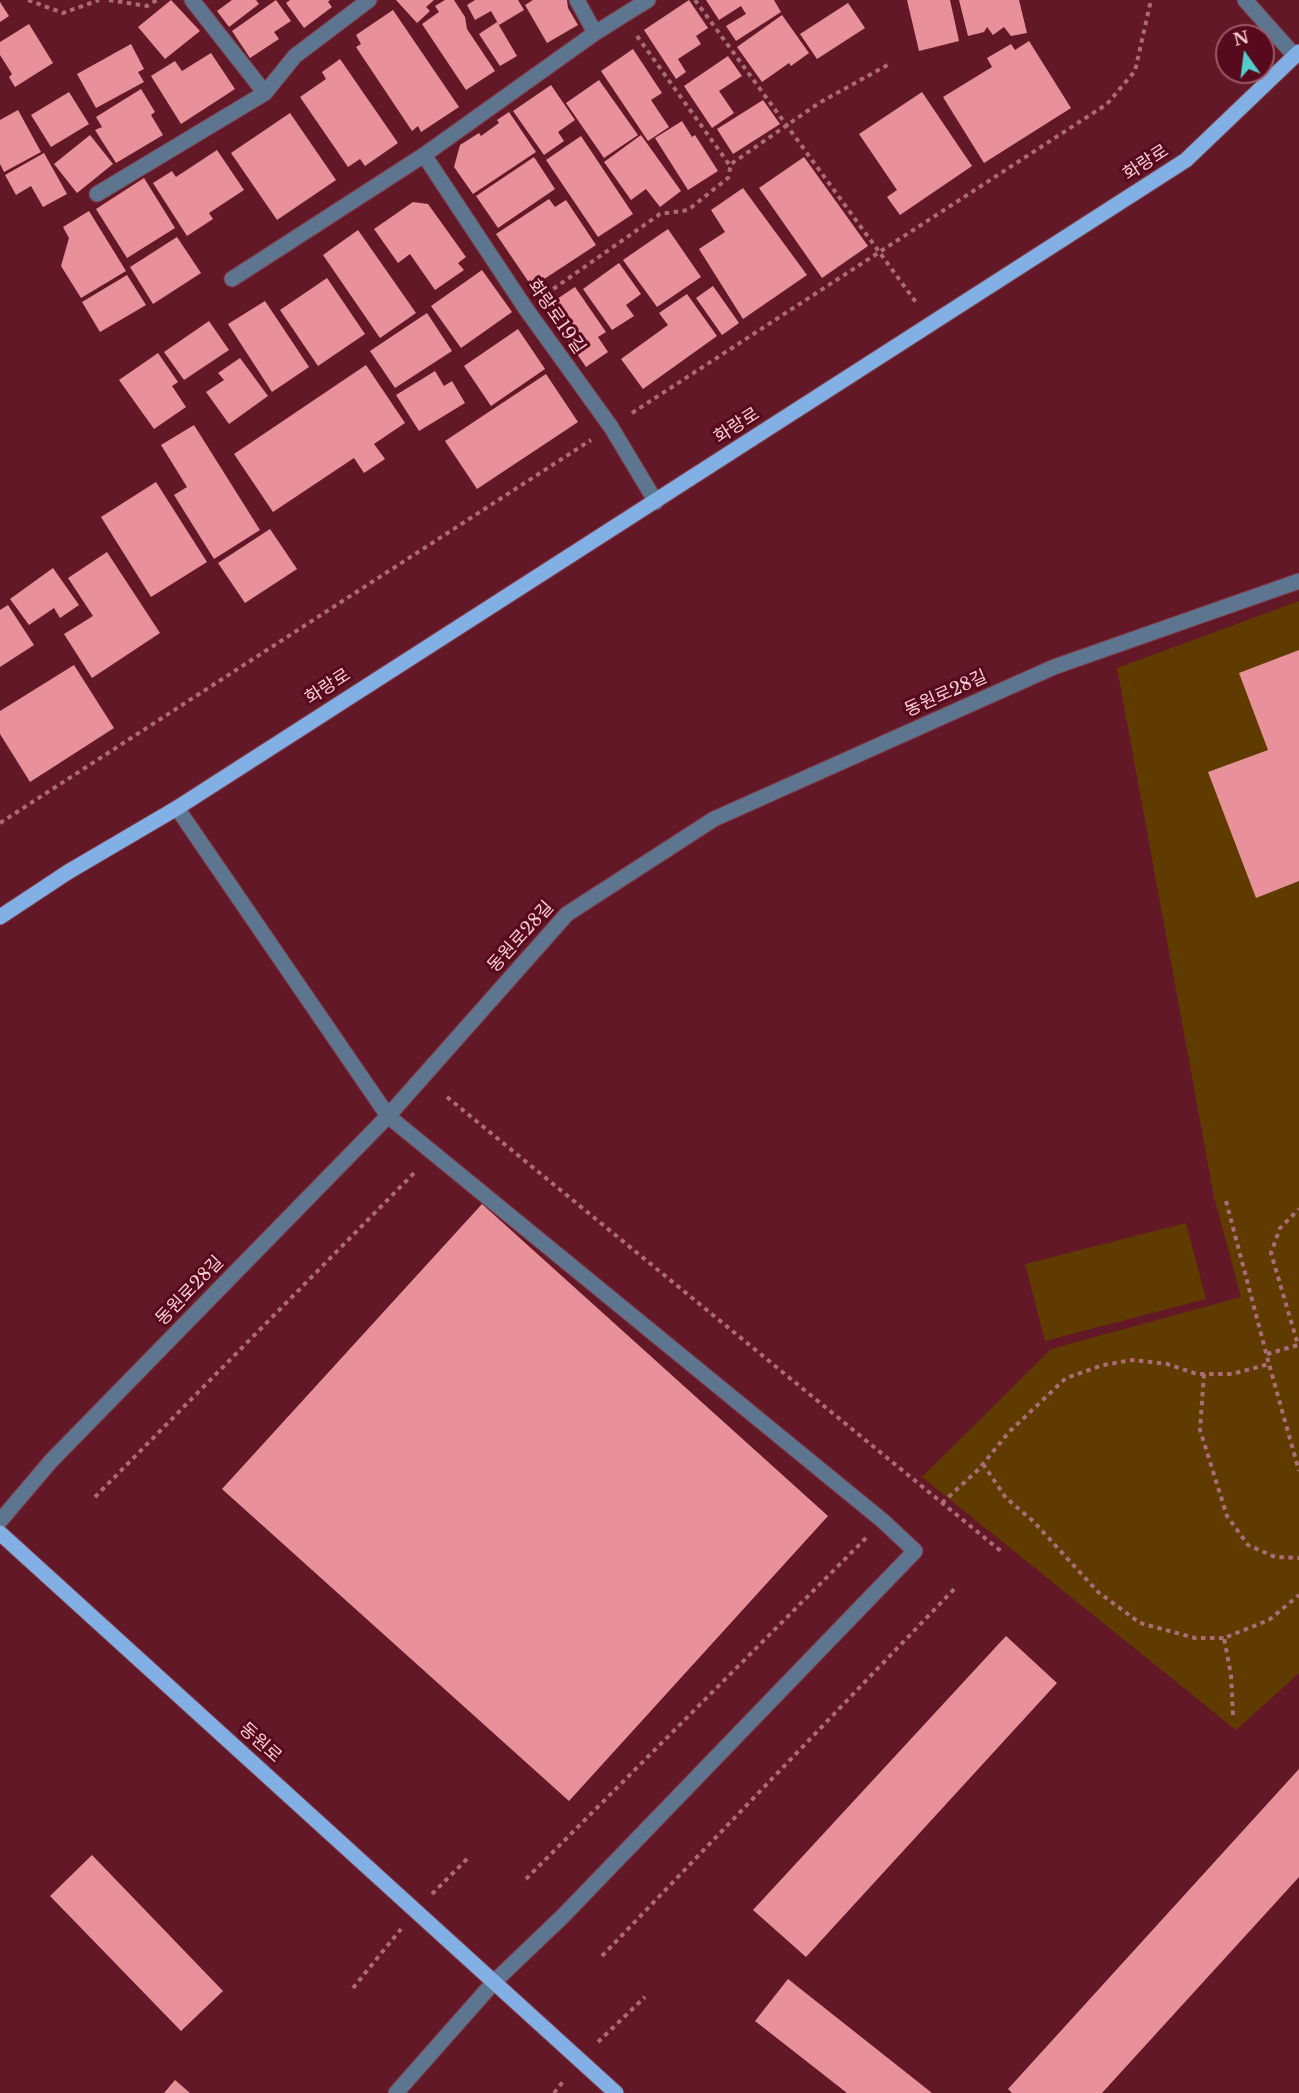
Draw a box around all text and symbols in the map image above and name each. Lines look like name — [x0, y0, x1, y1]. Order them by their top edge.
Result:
north arrow — [1215, 24, 1275, 84]
text: N — [1231, 27, 1251, 50]
street label: 화랑로 — [1119, 140, 1173, 186]
street label: 화랑로19길 — [523, 276, 589, 358]
street label: 화랑로 — [710, 403, 764, 449]
street label: 화랑로 — [301, 664, 355, 710]
street label: 동원로28길 — [901, 666, 991, 722]
street label: 동원로28길 — [483, 897, 559, 977]
street label: 동원로28길 — [152, 1252, 228, 1330]
street label: 동원로 — [234, 1718, 286, 1768]

